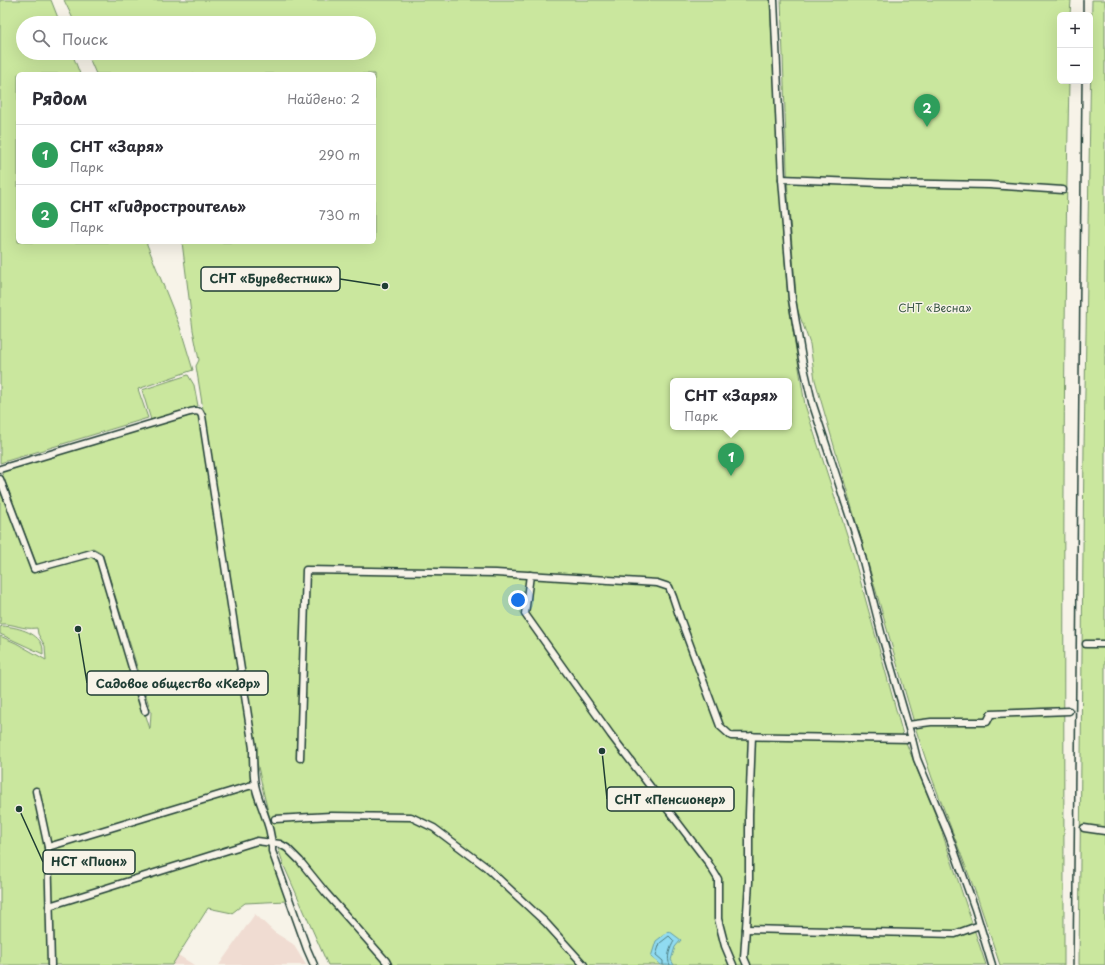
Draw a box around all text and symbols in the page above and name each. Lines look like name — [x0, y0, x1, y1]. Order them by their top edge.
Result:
map controls — [1057, 12, 1093, 84]
button: + — [1057, 12, 1093, 48]
search box — [16, 16, 376, 60]
icon: search — [30, 27, 52, 49]
text: Поиск — [62, 27, 108, 50]
button: − — [1057, 48, 1093, 84]
text: Рядом — [32, 85, 87, 111]
text: Найдено: 2 — [287, 89, 360, 108]
pin: 2 — [914, 94, 940, 127]
text: СНТ «Заря» — [70, 134, 163, 157]
text: 1 — [42, 145, 48, 164]
text: 290 m — [319, 145, 360, 164]
text: Парк — [70, 157, 104, 176]
text: СНТ «Гидростроитель» — [70, 194, 246, 217]
text: 2 — [40, 205, 50, 224]
text: 730 m — [319, 205, 360, 224]
text: Парк — [70, 217, 104, 236]
callout: СНТ «Буревестник» — [201, 267, 340, 291]
text: СНТ «Буревестник» — [210, 269, 333, 287]
park label: СНТ «Весна» — [898, 299, 972, 316]
popup — [670, 378, 792, 430]
text: СНТ «Заря» — [684, 383, 778, 406]
text: Парк — [684, 406, 718, 425]
pin: 1 — [718, 443, 744, 476]
your location — [508, 590, 528, 610]
callout: Садовое общество «Кедр» — [87, 671, 268, 695]
text: Садовое общество «Кедр» — [96, 674, 260, 692]
callout: СНТ «Пенсионер» — [607, 787, 734, 811]
text: СНТ «Пенсионер» — [615, 790, 725, 808]
callout: НСТ «Пион» — [43, 850, 135, 874]
text: НСТ «Пион» — [51, 852, 127, 870]

